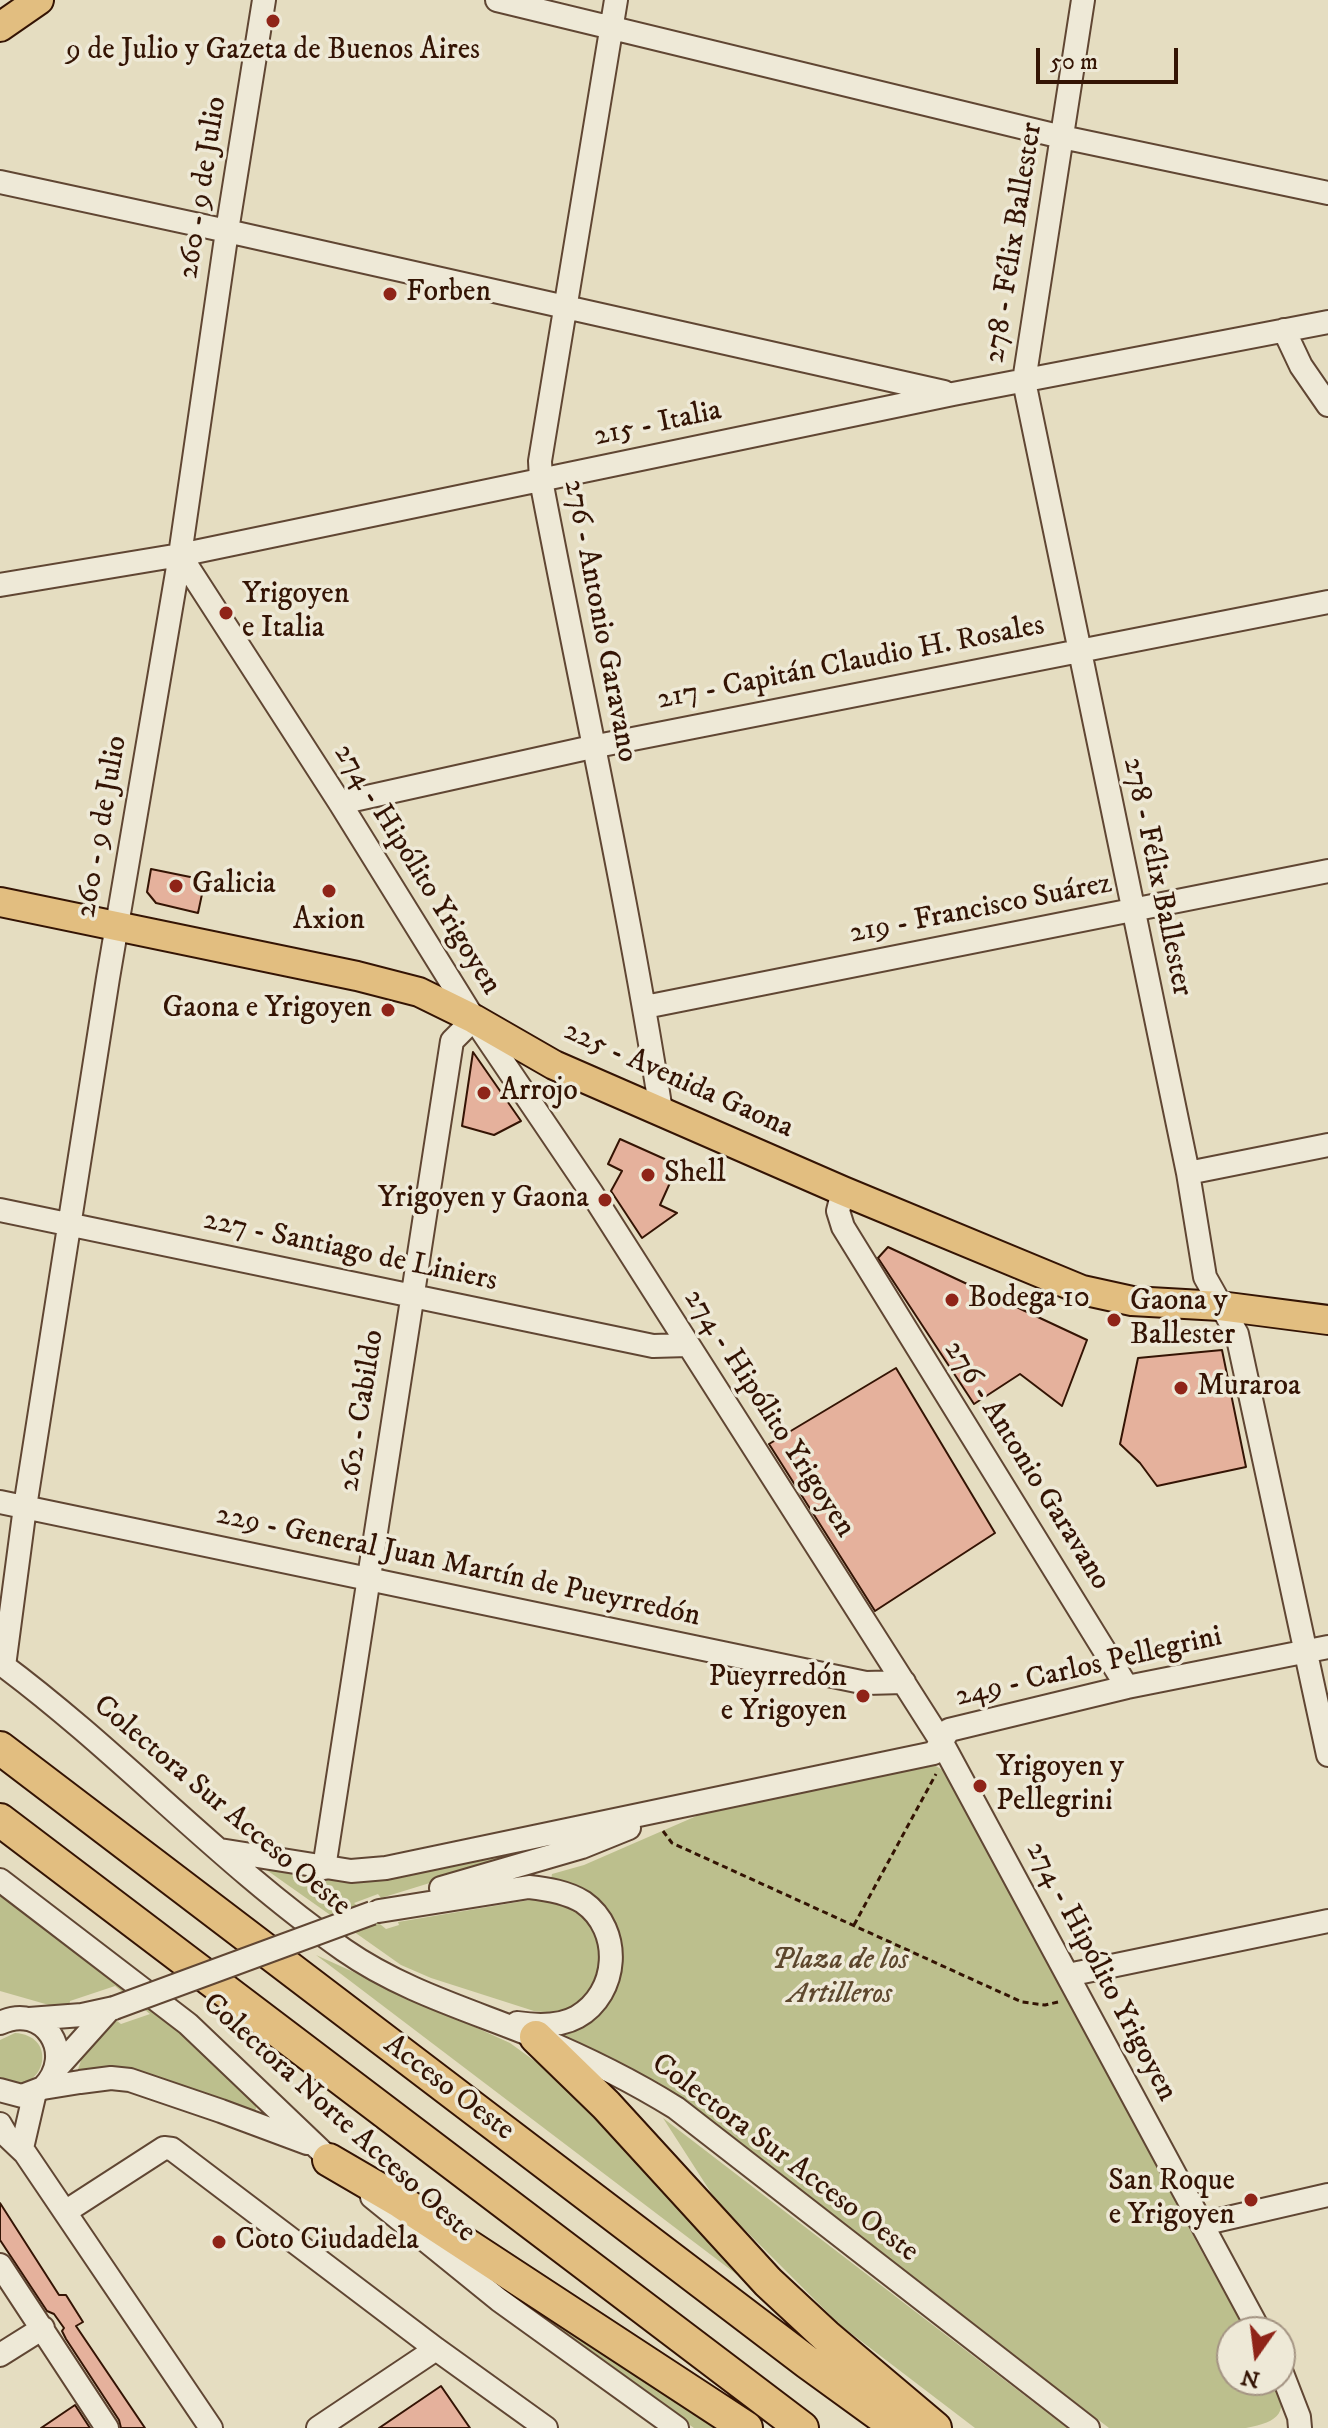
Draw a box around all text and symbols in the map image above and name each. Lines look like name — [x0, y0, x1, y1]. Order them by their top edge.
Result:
marker: 9 de Julio y Gazeta de Buenos Aires — [264, 12, 282, 30]
scale bar — [1040, 32, 1182, 82]
place label: 9 de Julio y Gazeta de Buenos Aires — [66, 34, 480, 70]
text: 50 m — [1050, 47, 1098, 77]
street label: 260 - 9 de Julio — [172, 94, 236, 282]
street label: 278 - Félix Ballester — [978, 120, 1052, 366]
place label: Forben — [406, 276, 491, 312]
marker: Forben — [381, 285, 399, 303]
street label: 215 - Italia — [591, 394, 725, 456]
street label: 276 - Antonio Garavano — [554, 477, 644, 765]
place label: Yrigoyen e Italia — [242, 578, 349, 648]
marker: Yrigoyen e Italia — [217, 604, 235, 622]
street label: 217 - Capitán Claudio H. Rosales — [654, 609, 1048, 719]
street label: 260 - 9 de Julio — [69, 733, 137, 921]
street label: 274 - Hipólito Yrigoyen — [324, 738, 508, 1002]
street label: 278 - Félix Ballester — [1113, 754, 1199, 1000]
street label: 219 - Francisco Suárez — [847, 867, 1115, 953]
place label: Galicia — [192, 868, 276, 904]
marker: Galicia — [167, 877, 185, 895]
marker: Axion — [320, 882, 338, 900]
place label: Axion — [293, 904, 365, 940]
place label: Gaona e Yrigoyen — [163, 992, 372, 1028]
marker: Gaona e Yrigoyen — [379, 1001, 397, 1019]
street label: 225 - Avenida Gaona — [558, 1014, 798, 1148]
place label: Arrojo — [500, 1075, 578, 1111]
marker: Arrojo — [475, 1084, 493, 1102]
place label: Shell — [664, 1157, 726, 1193]
marker: Shell — [639, 1166, 657, 1184]
place label: Yrigoyen y Gaona — [378, 1182, 589, 1218]
marker: Yrigoyen y Gaona — [596, 1191, 614, 1209]
street label: 227 - Santiago de Liniers — [200, 1203, 500, 1301]
place label: Bodega 10 — [968, 1282, 1090, 1318]
street label: 274 - Hipólito Yrigoyen — [674, 1283, 862, 1545]
place label: Gaona y Ballester — [1130, 1285, 1235, 1356]
marker: Bodega 10 — [943, 1291, 961, 1309]
marker: Gaona y Ballester — [1105, 1311, 1123, 1329]
street label: 262 - Cabildo — [332, 1328, 394, 1494]
street label: 276 - Antonio Garavano — [935, 1335, 1117, 1597]
place label: Muraroa — [1197, 1370, 1301, 1406]
marker: Muraroa — [1172, 1379, 1190, 1397]
street label: 229 - General Juan Martín de Pueyrredón — [213, 1498, 703, 1636]
street label: 249 - Carlos Pellegrini — [952, 1620, 1226, 1716]
place label: Pueyrredón e Yrigoyen — [708, 1661, 847, 1732]
marker: Pueyrredón e Yrigoyen — [854, 1687, 872, 1705]
street label: Colectora Sur Acceso Oeste — [85, 1689, 357, 1925]
place label: Yrigoyen y Pellegrini — [996, 1751, 1124, 1822]
marker: Yrigoyen y Pellegrini — [971, 1777, 989, 1795]
street label: 274 - Hipólito Yrigoyen — [1016, 1836, 1184, 2108]
park label: Plaza de los Artilleros — [772, 1944, 908, 2014]
street label: Colectora Norte Acceso Oeste — [194, 1987, 482, 2251]
street label: Acceso Oeste — [376, 2028, 520, 2150]
street label: Colectora Sur Acceso Oeste — [643, 2047, 925, 2271]
place label: San Roque e Yrigoyen — [1108, 2165, 1235, 2236]
marker: San Roque e Yrigoyen — [1242, 2191, 1260, 2209]
place label: Coto Ciudadela — [235, 2224, 419, 2260]
marker: Coto Ciudadela — [210, 2233, 228, 2251]
north arrow — [1216, 2316, 1296, 2396]
text: N — [1239, 2363, 1263, 2393]

